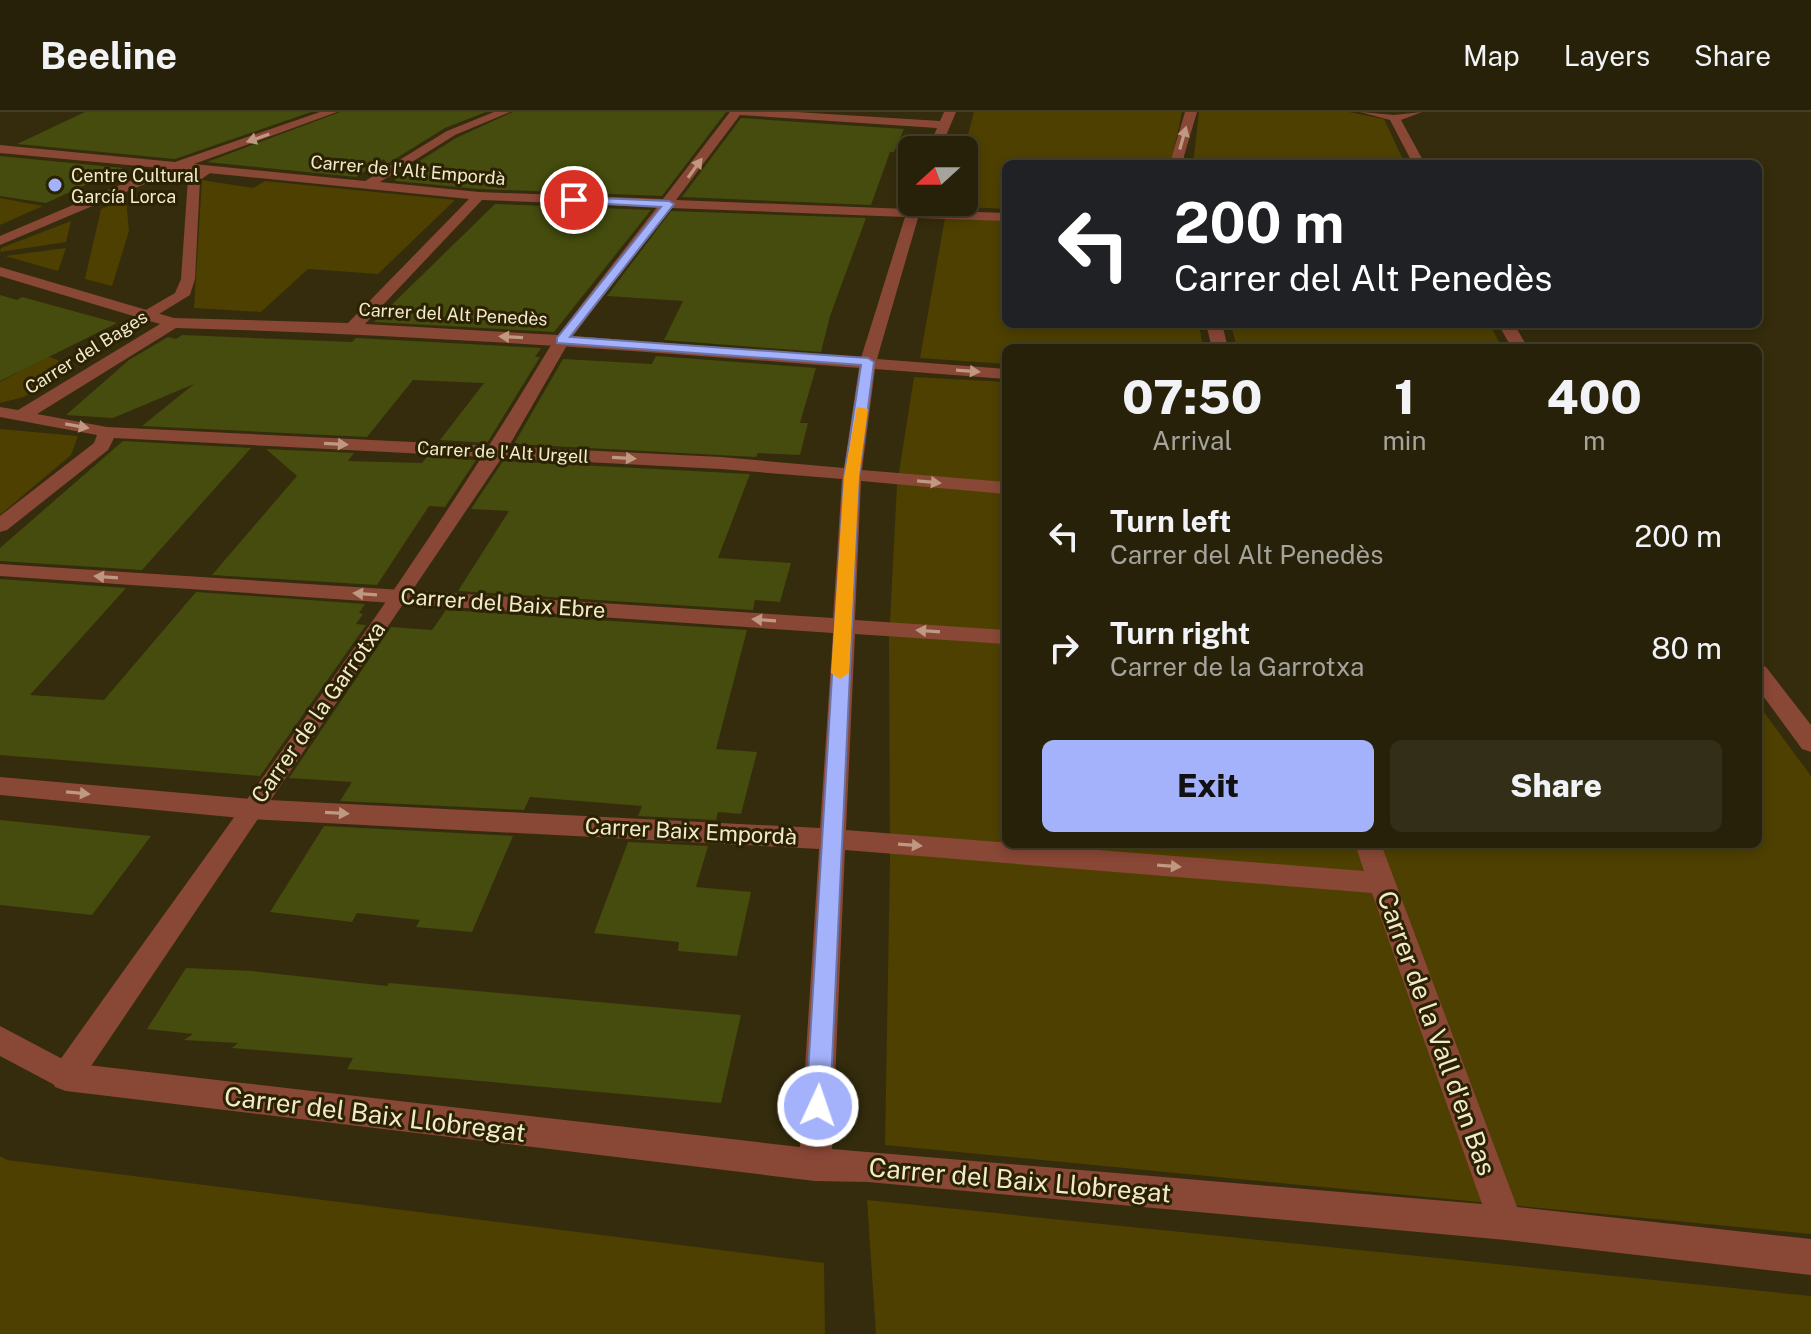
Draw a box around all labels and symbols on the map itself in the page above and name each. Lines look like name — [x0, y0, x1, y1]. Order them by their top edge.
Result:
one-way arrow — [1177, 125, 1190, 149]
one-way arrow — [245, 132, 269, 145]
north arrow — [898, 136, 978, 216]
street label: Carrer de l'Alt Empordà — [310, 151, 506, 189]
one-way arrow — [687, 157, 702, 178]
place label: Centre Cultural García Lorca — [71, 165, 199, 207]
pin — [540, 166, 608, 234]
marker: Centre Cultural García Lorca — [46, 176, 64, 194]
street label: Carrer del Alt Penedès — [358, 299, 548, 329]
street label: Carrer del Bages — [21, 306, 151, 398]
one-way arrow — [498, 330, 523, 343]
one-way arrow — [956, 365, 981, 378]
one-way arrow — [64, 421, 89, 433]
street label: Carrer de l'Alt Urgell — [417, 437, 589, 467]
one-way arrow — [324, 438, 349, 451]
one-way arrow — [612, 452, 637, 465]
one-way arrow — [917, 475, 942, 488]
one-way arrow — [93, 570, 118, 583]
street label: Carrer del Baix Ebre — [400, 583, 606, 623]
one-way arrow — [352, 587, 377, 600]
one-way arrow — [751, 613, 776, 626]
street label: Carrer de la Garrotxa — [246, 616, 390, 808]
one-way arrow — [915, 624, 940, 637]
one-way arrow — [66, 787, 91, 800]
one-way arrow — [325, 807, 350, 820]
street label: Carrer Baix Empordà — [584, 812, 798, 850]
one-way arrow — [898, 839, 923, 852]
one-way arrow — [1157, 860, 1182, 873]
street label: Carrer de la Vall d'en Bas — [1371, 887, 1503, 1179]
position arrow — [776, 1064, 860, 1148]
street label: Carrer del Baix Llobregat — [222, 1080, 528, 1148]
street label: Carrer del Baix Llobregat — [867, 1151, 1173, 1209]

